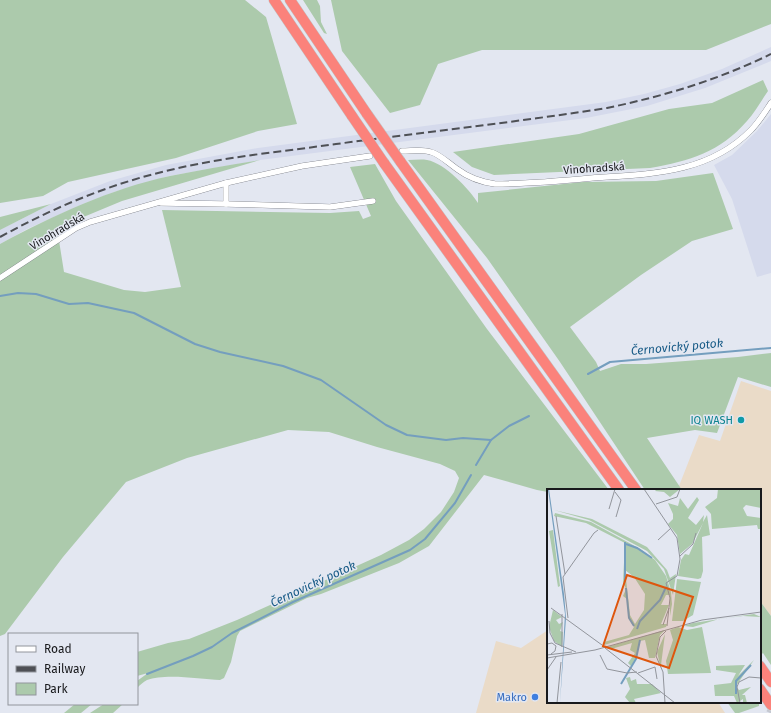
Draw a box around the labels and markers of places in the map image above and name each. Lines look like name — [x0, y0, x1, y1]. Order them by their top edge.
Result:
place label: IQ WASH — [690, 414, 733, 427]
marker: IQ WASH — [736, 415, 746, 425]
place label: Makro — [496, 691, 527, 704]
marker: Makro — [530, 692, 540, 702]

